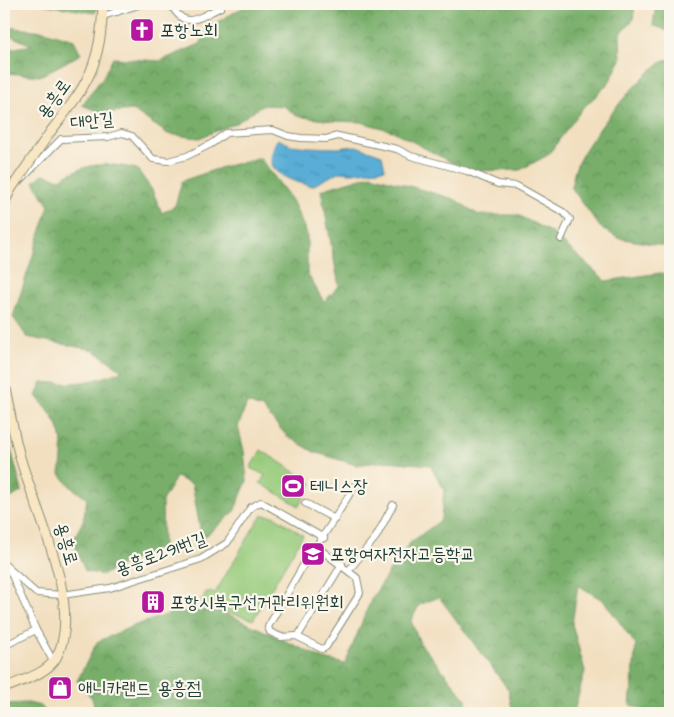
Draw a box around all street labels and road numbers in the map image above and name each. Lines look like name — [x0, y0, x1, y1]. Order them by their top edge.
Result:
street label: 용흥로 — [31, 74, 77, 124]
street label: 대안길 — [69, 106, 115, 136]
street label: 용흥로 — [48, 520, 84, 568]
street label: 용흥로291번길 — [112, 526, 211, 582]

